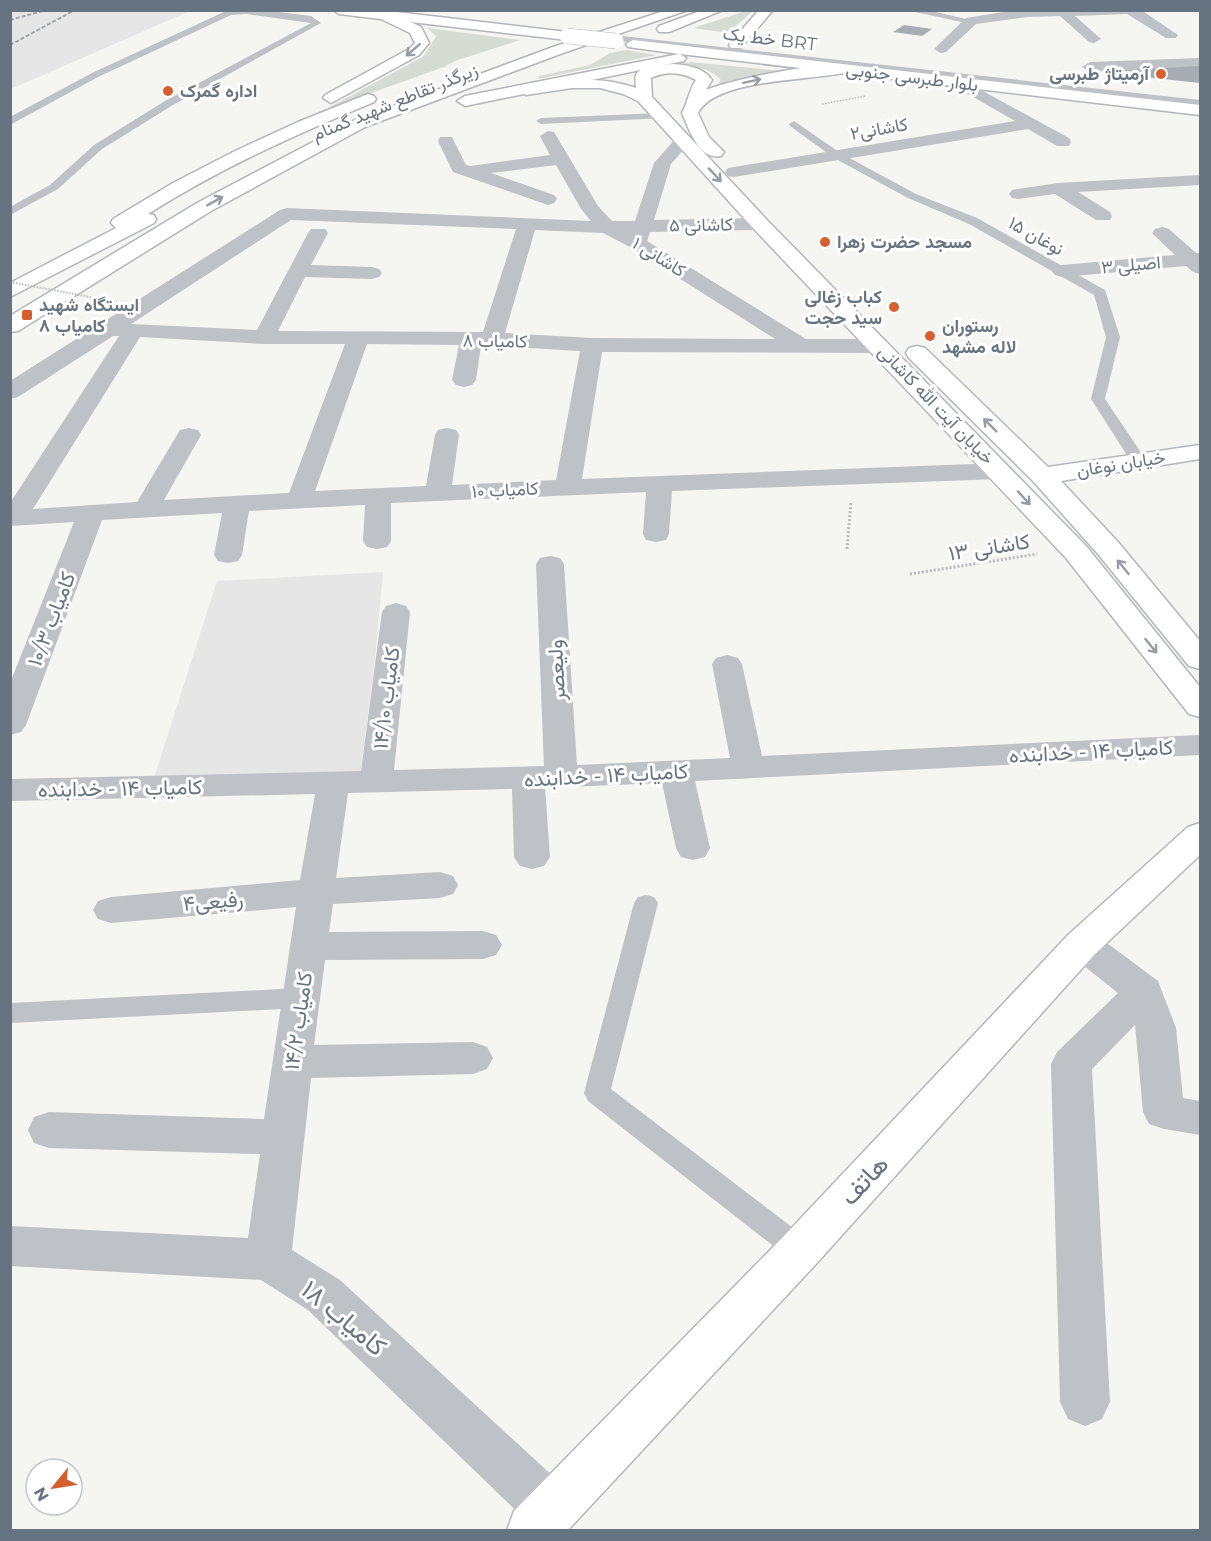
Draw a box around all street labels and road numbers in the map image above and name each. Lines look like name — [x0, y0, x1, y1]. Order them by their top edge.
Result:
street label: خط یک BRT — [722, 22, 819, 56]
street label: بلوار طبرسی جنوبی — [845, 58, 979, 96]
street label: زیرگذر تقاطع شهید گمنام — [309, 59, 481, 146]
street label: کاشانی۲ — [849, 113, 909, 145]
street label: نوغان ۱۵ — [1004, 212, 1068, 260]
street label: کاشانی ۵ — [669, 213, 733, 237]
street label: کاشانی ۱ — [628, 232, 690, 282]
street label: اصیلی ۳ — [1100, 251, 1162, 279]
street label: کامیاب ۸ — [463, 329, 527, 353]
street label: خیابان آیت الله کاشانی — [873, 341, 999, 469]
street label: خیابان نوغان — [1075, 446, 1167, 482]
street label: کامیاب ۱۰ — [471, 477, 539, 503]
street label: کاشانی ۱۳ — [947, 528, 1031, 566]
street label: کامیاب ۱۰/۳ — [22, 568, 80, 670]
street label: ولیعصر — [542, 639, 571, 702]
street label: کامیاب ۱۴/۱۰ — [367, 645, 405, 751]
street label: کامیاب ۱۴ - خدابنده — [1008, 734, 1174, 768]
street label: کامیاب ۱۴ - خدابنده — [523, 758, 689, 792]
street label: کامیاب ۱۴ - خدابنده — [38, 774, 202, 802]
street label: رفیعی۴ — [182, 886, 244, 917]
street label: کامیاب ۱۴/۲ — [279, 970, 317, 1072]
street label: هاتف — [833, 1148, 895, 1212]
street label: کامیاب ۱۸ — [295, 1273, 393, 1363]

